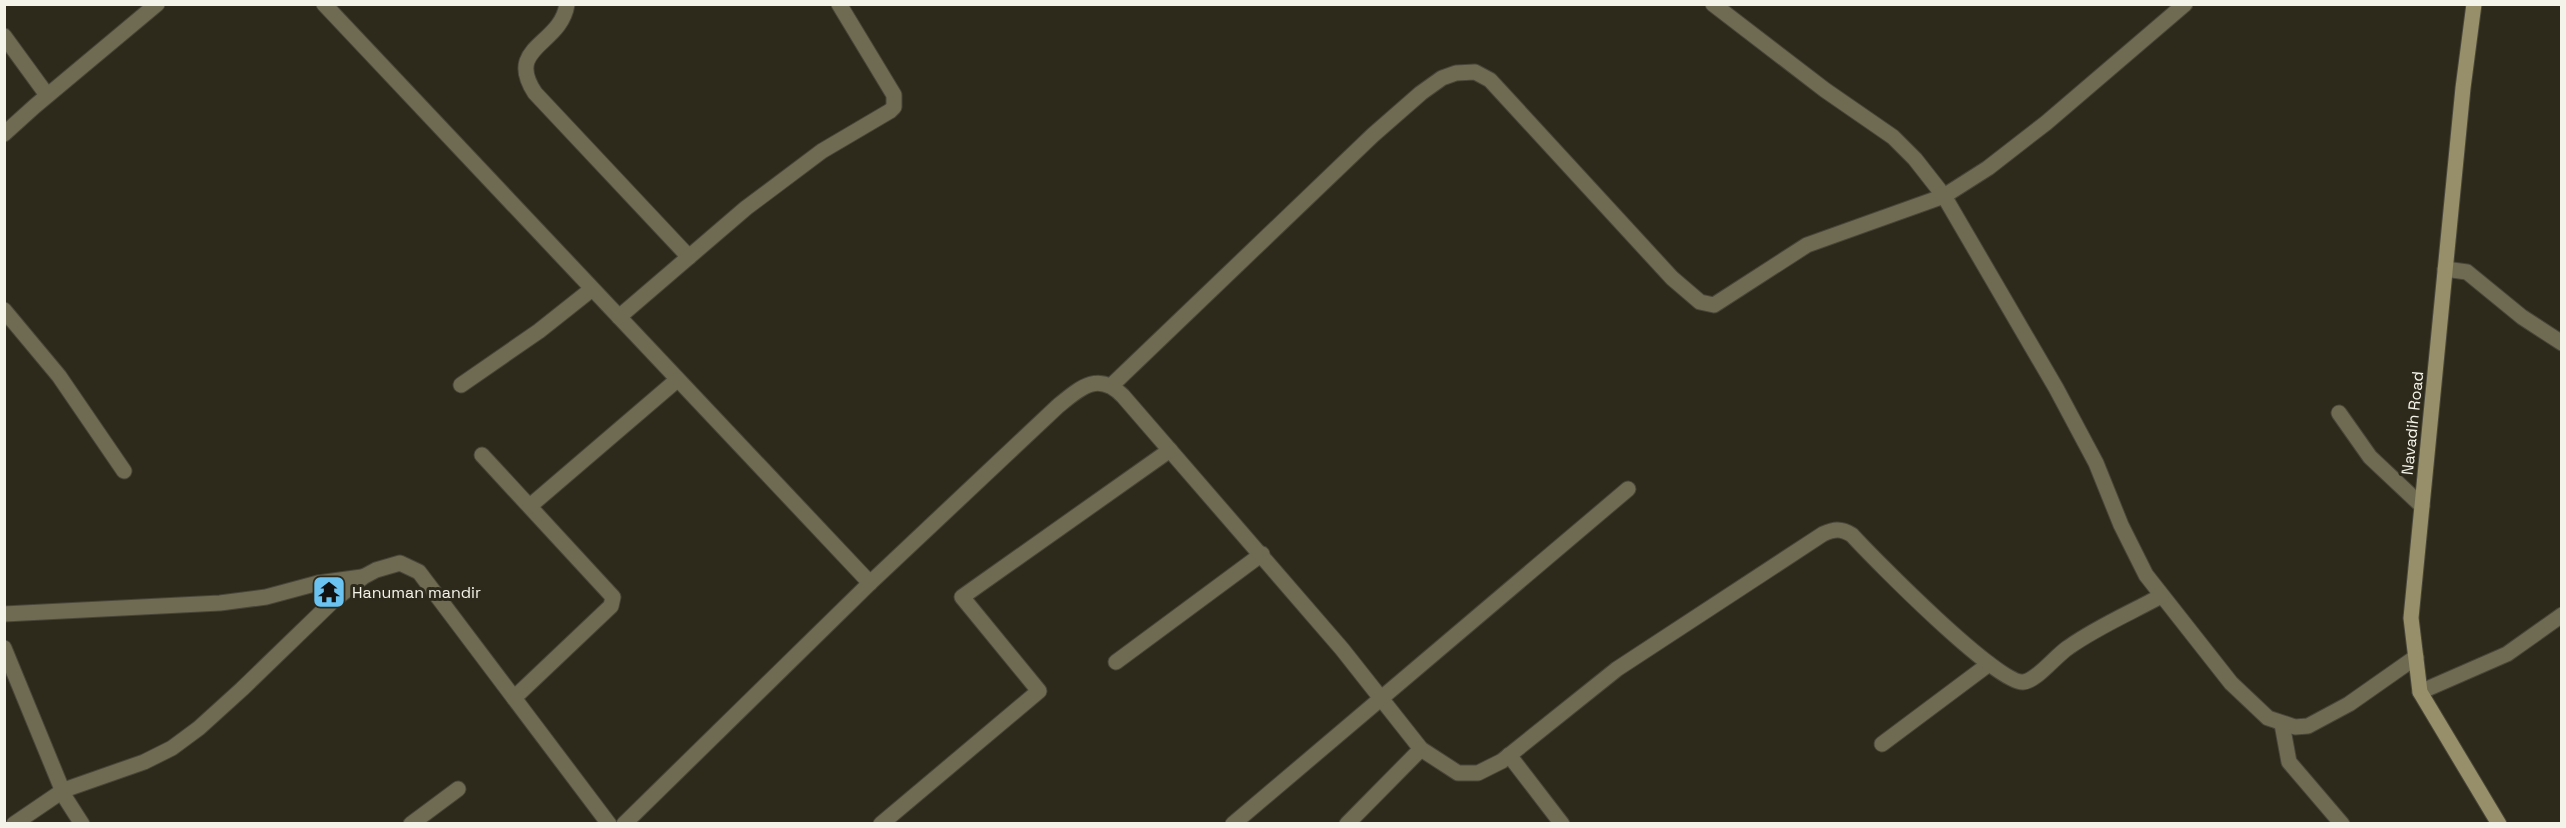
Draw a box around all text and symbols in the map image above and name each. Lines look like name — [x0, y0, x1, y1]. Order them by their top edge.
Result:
street label: Navadih Road — [2397, 370, 2428, 476]
temple icon: Hanuman mandir — [311, 574, 347, 610]
place label: Hanuman mandir — [352, 582, 481, 603]

